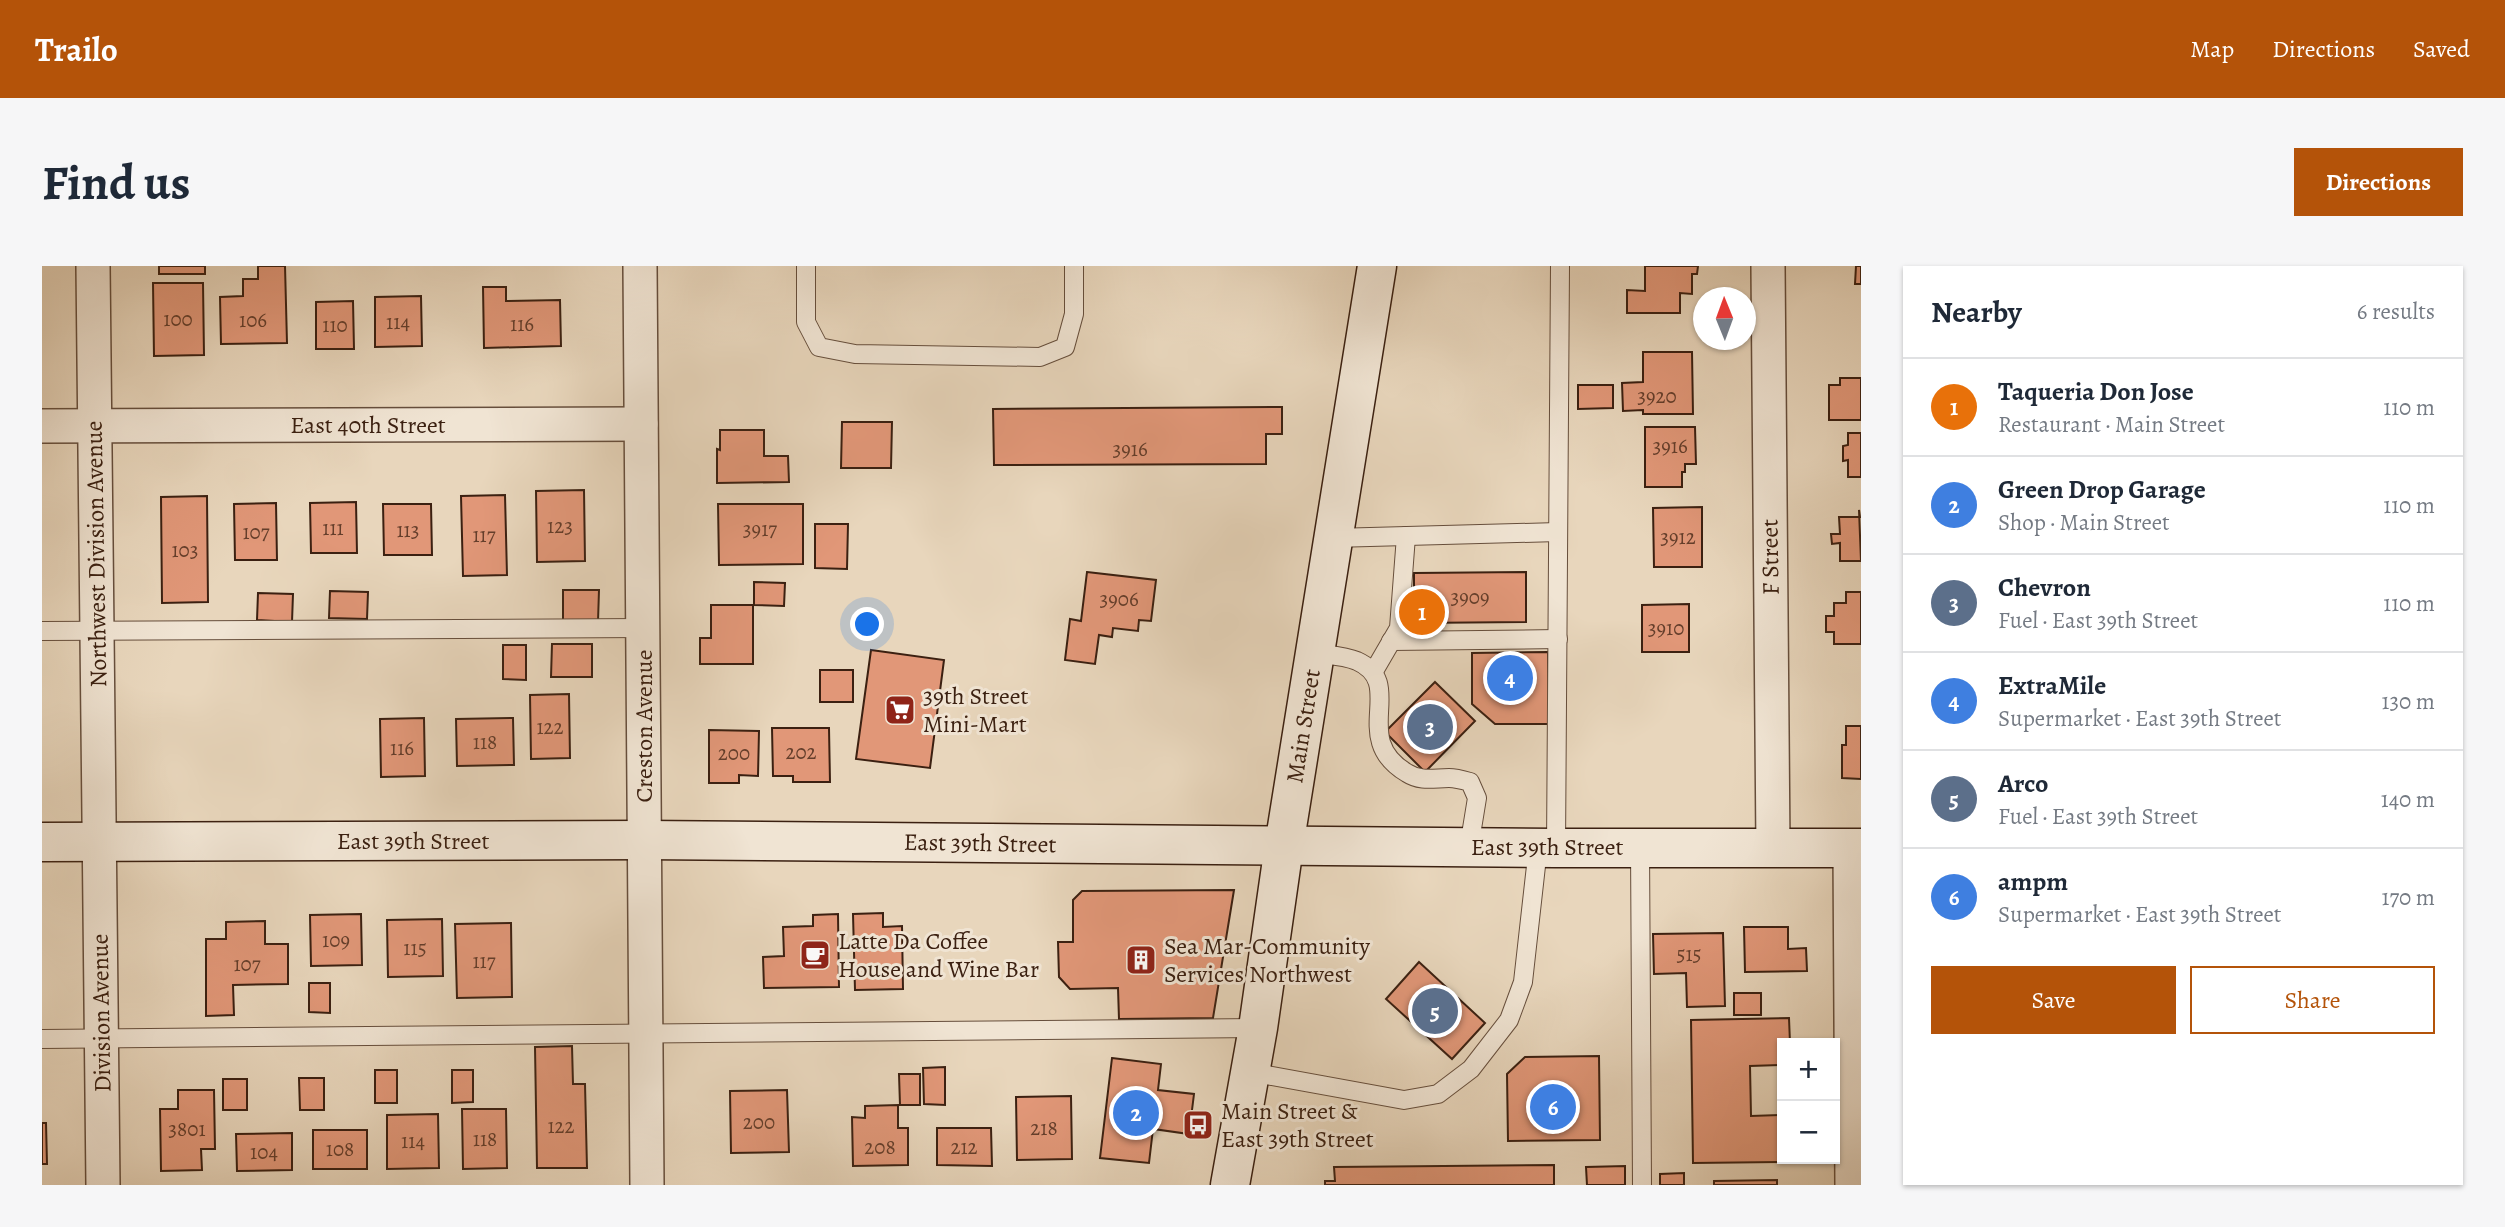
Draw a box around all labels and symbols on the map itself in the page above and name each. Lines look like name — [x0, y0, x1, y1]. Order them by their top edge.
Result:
north arrow — [1693, 287, 1756, 350]
house number: 100 — [163, 305, 193, 333]
house number: 106 — [239, 306, 267, 334]
house number: 114 — [386, 308, 410, 336]
house number: 116 — [510, 310, 534, 338]
house number: 110 — [322, 311, 348, 339]
house number: 3920 — [1637, 382, 1677, 410]
street label: East 40th Street — [290, 409, 446, 441]
street label: Northwest Division Avenue — [78, 420, 114, 688]
house number: 3916 — [1652, 432, 1688, 460]
house number: 3916 — [1112, 435, 1148, 463]
house number: 123 — [547, 512, 573, 540]
house number: 111 — [322, 514, 344, 542]
house number: 3917 — [743, 515, 777, 543]
house number: 113 — [396, 516, 420, 544]
house number: 107 — [242, 518, 270, 546]
street label: F Street — [1753, 519, 1787, 595]
house number: 117 — [472, 521, 496, 549]
house number: 3912 — [1660, 523, 1696, 551]
house number: 103 — [171, 536, 199, 564]
house number: 3909 — [1450, 583, 1490, 611]
house number: 3906 — [1099, 585, 1139, 613]
pin: 1 — [1399, 586, 1445, 638]
your location — [850, 607, 884, 641]
house number: 3910 — [1648, 614, 1684, 642]
street label: Creston Avenue — [628, 649, 660, 803]
pin: 4 — [1487, 652, 1533, 704]
street label: Main Street — [1278, 667, 1328, 785]
place label: 39th Street Mini-Mart — [923, 680, 1028, 740]
supermarket icon: 39th Street Mini-Mart — [883, 693, 917, 727]
pin: 3 — [1407, 701, 1453, 753]
house number: 122 — [536, 713, 564, 741]
house number: 118 — [473, 728, 497, 756]
house number: 116 — [390, 734, 414, 762]
house number: 202 — [785, 738, 817, 766]
house number: 200 — [718, 739, 750, 767]
street label: East 39th Street — [337, 825, 489, 857]
street label: East 39th Street — [903, 826, 1057, 860]
street label: East 39th Street — [1471, 831, 1623, 863]
place label: Latte Da Coffee House and Wine Bar — [838, 925, 1039, 985]
house number: 109 — [322, 926, 350, 954]
place label: Sea Mar-Community Services Northwest — [1164, 930, 1370, 990]
street label: Division Avenue — [84, 933, 118, 1093]
house number: 115 — [403, 934, 427, 962]
cafe icon: Latte Da Coffee House and Wine Bar — [798, 938, 832, 972]
house number: 515 — [1676, 940, 1702, 968]
building icon: Sea Mar-Community Services Northwest — [1124, 943, 1158, 977]
house number: 117 — [472, 947, 496, 975]
house number: 107 — [233, 950, 261, 978]
pin: 5 — [1412, 985, 1458, 1037]
pin: 6 — [1530, 1081, 1576, 1133]
pin: 2 — [1113, 1087, 1159, 1139]
place label: Main Street & East 39th Street — [1221, 1095, 1374, 1155]
house number: 200 — [743, 1108, 775, 1136]
bus stop icon: Main Street & East 39th Street — [1181, 1108, 1215, 1142]
house number: 122 — [547, 1112, 575, 1140]
house number: 218 — [1030, 1114, 1058, 1142]
house number: 3801 — [168, 1115, 206, 1143]
house number: 118 — [473, 1125, 497, 1153]
house number: 114 — [401, 1127, 425, 1155]
house number: 208 — [864, 1133, 896, 1161]
house number: 212 — [950, 1133, 978, 1161]
house number: 108 — [326, 1135, 354, 1163]
house number: 104 — [250, 1138, 278, 1166]

